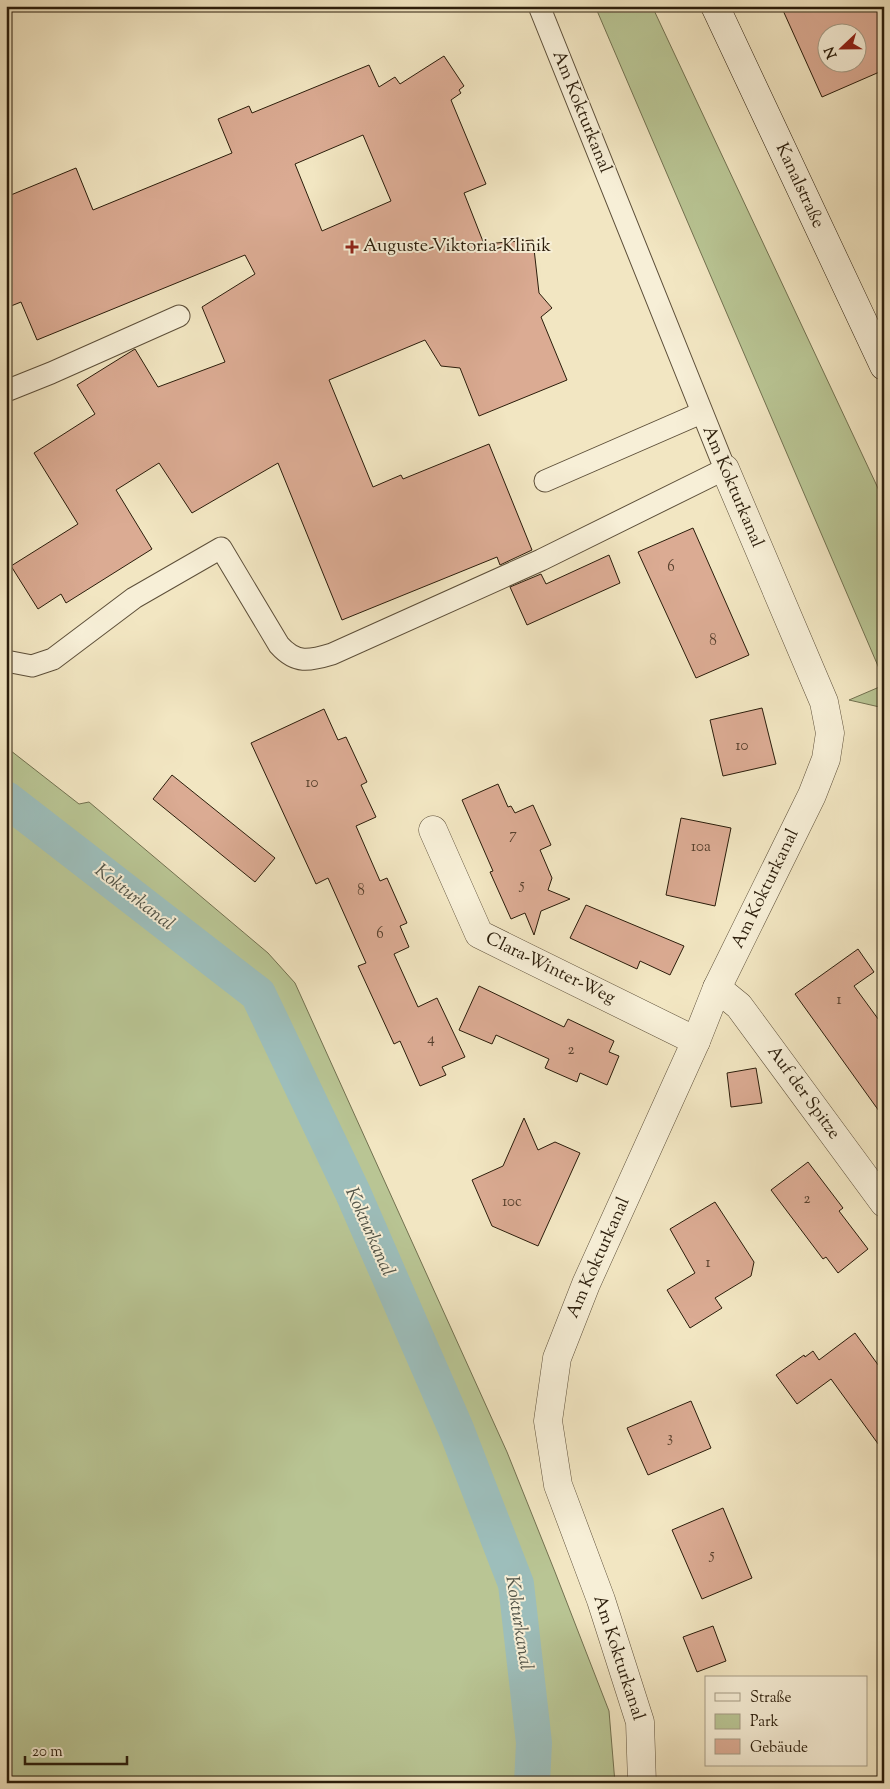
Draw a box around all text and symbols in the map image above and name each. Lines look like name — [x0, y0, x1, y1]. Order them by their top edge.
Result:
north arrow — [818, 22, 868, 72]
text: N — [820, 43, 843, 61]
street label: Am Kokturkanal — [545, 47, 617, 177]
street label: Kanalstraße — [768, 139, 830, 233]
place label: Auguste-Viktoria-Klinik — [363, 234, 551, 260]
marker: Auguste-Viktoria-Klinik — [345, 240, 359, 254]
street label: Am Kokturkanal — [695, 422, 769, 552]
house number: 6 — [667, 557, 675, 578]
house number: 8 — [709, 631, 717, 652]
house number: 10 — [736, 736, 749, 757]
house number: 10 — [306, 773, 319, 794]
house number: 7 — [509, 825, 517, 846]
street label: Am Kokturkanal — [726, 825, 806, 953]
house number: 10a — [691, 837, 711, 858]
water label: Kokturkanal — [88, 858, 180, 938]
house number: 5 — [518, 875, 525, 896]
house number: 8 — [357, 881, 365, 902]
house number: 6 — [376, 924, 384, 945]
street label: Clara-Winter-Weg — [481, 926, 620, 1012]
house number: 1 — [836, 990, 842, 1011]
house number: 4 — [427, 1029, 435, 1050]
house number: 2 — [567, 1040, 575, 1061]
street label: Auf der Spitze — [760, 1041, 846, 1145]
water label: Kokturkanal — [337, 1183, 401, 1281]
house number: 2 — [803, 1189, 811, 1210]
house number: 10c — [502, 1192, 522, 1213]
street label: Am Kokturkanal — [561, 1193, 637, 1323]
house number: 1 — [705, 1253, 711, 1274]
house number: 3 — [667, 1428, 673, 1449]
house number: 5 — [708, 1545, 715, 1566]
water label: Kokturkanal — [497, 1574, 539, 1672]
street label: Am Kokturkanal — [586, 1592, 650, 1724]
legend — [705, 1676, 868, 1766]
text: Straße — [750, 1688, 792, 1709]
text: Park — [750, 1712, 779, 1733]
scale bar — [25, 1734, 128, 1766]
text: Gebäude — [750, 1738, 808, 1759]
text: 20 m — [32, 1742, 63, 1763]

